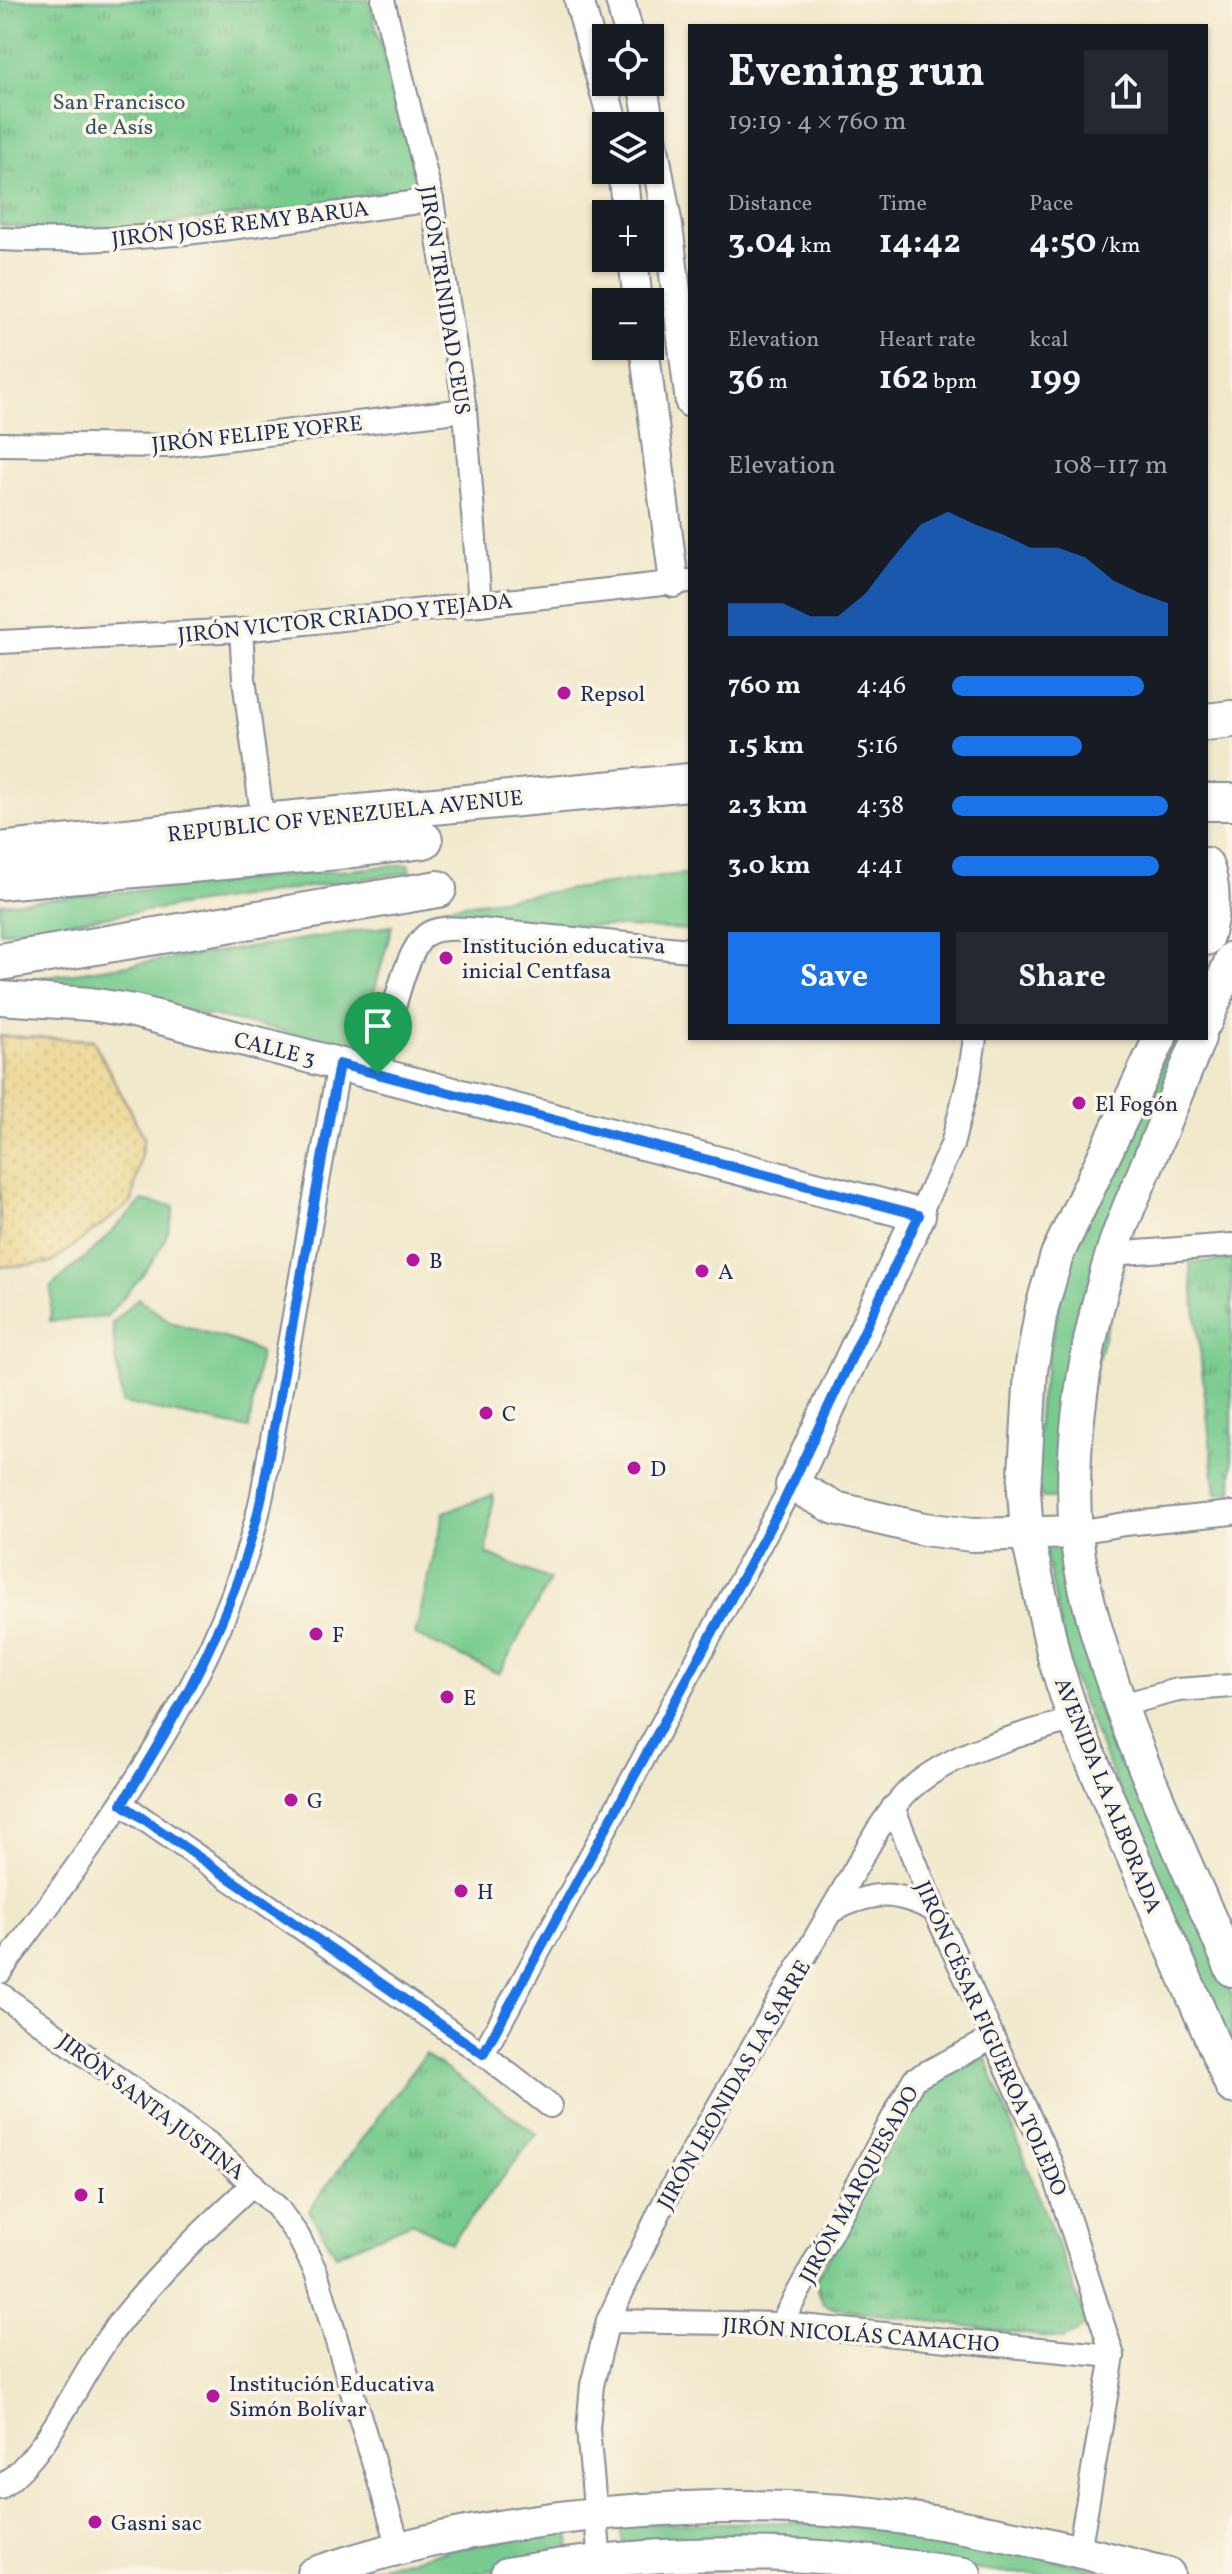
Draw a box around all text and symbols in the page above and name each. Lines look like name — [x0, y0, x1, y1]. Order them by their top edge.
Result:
map controls — [592, 24, 664, 360]
button: locate — [592, 24, 664, 96]
text: Evening run — [728, 43, 985, 104]
button: share — [1084, 50, 1168, 134]
park label: San Francisco de Asís — [52, 88, 186, 144]
text: 19:19 · 4 × 760 m — [728, 104, 907, 140]
button: layers — [592, 112, 664, 184]
street label: JIRÓN TRINIDAD CEUS — [410, 184, 477, 417]
text: Distance — [728, 189, 812, 220]
text: Time — [879, 189, 927, 220]
text: Pace — [1029, 189, 1073, 220]
street label: JIRÓN JOSÉ REMY BARUA — [110, 194, 371, 257]
button: + — [592, 200, 664, 272]
text: 3.04 — [728, 220, 796, 267]
text: 14:42 — [879, 220, 961, 267]
text: 4:50 — [1029, 220, 1097, 267]
text: km — [796, 231, 832, 262]
text: /km — [1097, 231, 1140, 262]
button: − — [592, 288, 664, 360]
text: Elevation — [728, 325, 819, 356]
text: Heart rate — [879, 325, 976, 356]
text: kcal — [1029, 325, 1068, 356]
text: 36 — [728, 356, 764, 403]
text: 162 — [879, 356, 929, 403]
text: 199 — [1029, 356, 1081, 403]
text: m — [764, 367, 788, 398]
text: bpm — [929, 367, 977, 398]
street label: JIRÓN FELIPE YOFRE — [150, 409, 364, 462]
text: Elevation — [728, 448, 836, 484]
text: 108–117 m — [1053, 448, 1168, 484]
street label: JIRÓN VICTOR CRIADO Y TEJADA — [176, 586, 514, 652]
text: 760 m — [728, 668, 801, 704]
text: 4:46 — [856, 668, 906, 704]
place label: Repsol — [580, 680, 645, 711]
marker: Repsol — [555, 684, 573, 702]
text: 1.5 km — [728, 728, 804, 764]
text: 5:16 — [856, 728, 898, 764]
street label: REPUBLIC OF VENEZUELA AVENUE — [166, 783, 525, 852]
text: 2.3 km — [728, 788, 808, 824]
text: 4:38 — [856, 788, 904, 824]
text: 3.0 km — [728, 848, 811, 884]
text: 4:41 — [856, 848, 903, 884]
place label: Institución educativa inicial Centfasa — [462, 932, 665, 988]
button: Save — [728, 932, 940, 1024]
button: Share — [956, 932, 1168, 1024]
marker: Institución educativa inicial Centfasa — [437, 949, 455, 967]
pin — [344, 992, 412, 1074]
icon: arrive — [356, 1004, 400, 1048]
street label: CALLE 3 — [230, 1025, 318, 1076]
place label: El Fogón — [1095, 1090, 1178, 1121]
marker: El Fogón — [1070, 1094, 1088, 1112]
place label: B — [429, 1247, 443, 1278]
marker: B — [404, 1251, 422, 1269]
place label: A — [718, 1258, 734, 1289]
marker: A — [693, 1262, 711, 1280]
place label: C — [502, 1400, 516, 1431]
marker: C — [477, 1404, 495, 1422]
place label: D — [650, 1455, 666, 1486]
marker: D — [625, 1459, 643, 1477]
place label: F — [332, 1621, 344, 1652]
marker: F — [307, 1625, 325, 1643]
street label: AVENIDA LA ALBORADA — [1045, 1674, 1168, 1918]
place label: E — [463, 1684, 476, 1715]
marker: E — [438, 1688, 456, 1706]
place label: G — [307, 1787, 323, 1818]
marker: G — [282, 1791, 300, 1809]
street label: JIRÓN CÉSAR FIGUEROA TOLEDO — [906, 1876, 1073, 2202]
place label: H — [477, 1878, 494, 1909]
marker: H — [452, 1882, 470, 1900]
street label: JIRÓN LEONIDAS LA SARRE — [651, 1955, 819, 2216]
street label: JIRÓN SANTA JUSTINA — [51, 2027, 250, 2189]
street label: JIRÓN MARQUESADO — [793, 2081, 928, 2290]
place label: I — [97, 2182, 105, 2213]
marker: I — [72, 2186, 90, 2204]
street label: JIRÓN NICOLÁS CAMACHO — [721, 2311, 1000, 2362]
place label: Institución Educativa Simón Bolívar — [229, 2370, 435, 2426]
marker: Institución Educativa Simón Bolívar — [204, 2387, 222, 2405]
place label: Gasni sac — [111, 2509, 202, 2540]
marker: Gasni sac — [86, 2513, 104, 2531]

